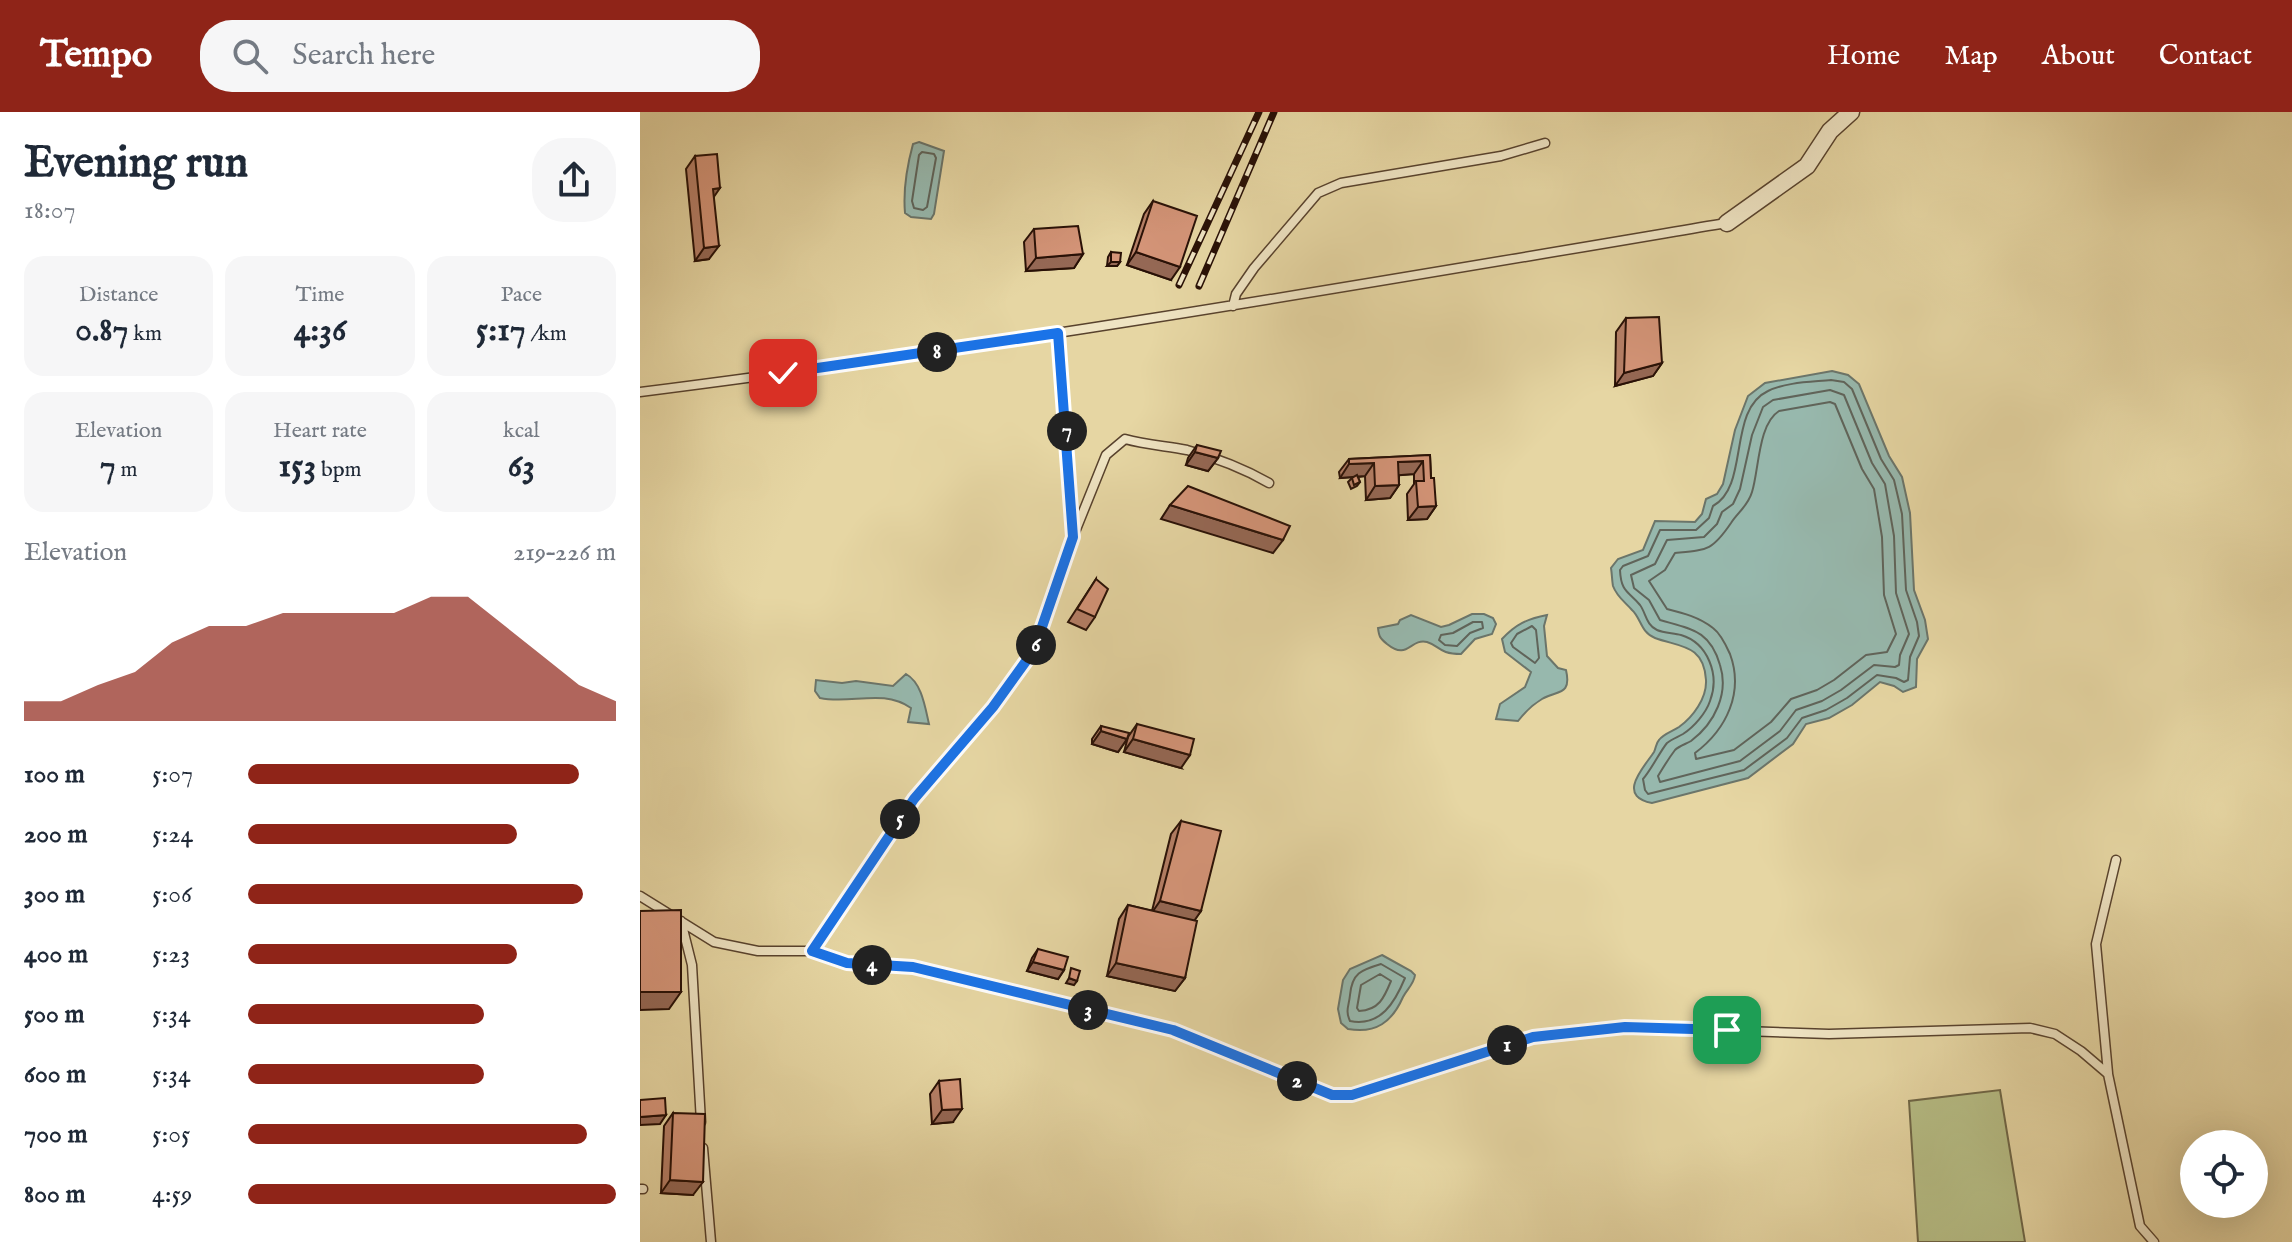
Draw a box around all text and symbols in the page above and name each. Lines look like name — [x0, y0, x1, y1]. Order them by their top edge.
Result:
search box — [200, 20, 760, 92]
text: Tempo — [40, 32, 152, 80]
icon: search — [228, 34, 272, 78]
text: Search here — [292, 37, 435, 75]
text: Home — [1827, 39, 1900, 74]
text: Map — [1944, 39, 1998, 74]
text: About — [2042, 39, 2115, 74]
text: Contact — [2159, 39, 2252, 74]
text: Evening run — [24, 136, 248, 192]
button: share — [532, 138, 616, 222]
text: 18:07 — [24, 194, 76, 227]
text: Distance — [79, 281, 158, 309]
text: Time — [296, 281, 344, 309]
text: Pace — [501, 281, 542, 309]
text: 0.87 — [75, 309, 128, 352]
text: 4:36 — [294, 309, 346, 352]
text: 5:17 — [476, 309, 526, 352]
text: km — [128, 320, 162, 348]
text: /km — [526, 320, 567, 348]
pin: 8 — [917, 332, 957, 372]
text: 8 — [933, 338, 941, 366]
pin — [749, 339, 817, 407]
icon: check — [761, 351, 805, 395]
pin: 7 — [1047, 411, 1087, 451]
text: Elevation — [75, 417, 162, 445]
text: Heart rate — [273, 417, 367, 445]
text: kcal — [503, 417, 540, 445]
text: 7 — [1062, 417, 1072, 445]
text: 7 — [100, 445, 116, 488]
text: 153 — [278, 445, 316, 488]
text: 63 — [508, 445, 535, 488]
text: m — [116, 456, 138, 484]
text: bpm — [316, 456, 362, 484]
text: Elevation — [24, 536, 127, 569]
text: 219–226 m — [513, 536, 616, 569]
pin: 6 — [1016, 625, 1056, 665]
text: 6 — [1031, 631, 1041, 659]
text: 100 m — [24, 758, 85, 791]
text: 5:07 — [152, 758, 193, 791]
pin: 5 — [880, 799, 920, 839]
text: 5 — [896, 805, 904, 833]
text: 200 m — [24, 818, 88, 851]
text: 5:24 — [152, 818, 193, 851]
text: 300 m — [24, 878, 85, 911]
text: 5:06 — [152, 878, 192, 911]
text: 400 m — [24, 938, 88, 971]
text: 5:23 — [152, 938, 190, 971]
pin: 4 — [852, 945, 892, 985]
text: 4 — [867, 951, 877, 979]
pin: 3 — [1068, 990, 1108, 1030]
text: 3 — [1084, 996, 1092, 1024]
pin — [1693, 996, 1761, 1064]
text: 500 m — [24, 998, 85, 1031]
text: 5:34 — [152, 998, 191, 1031]
icon: arrive — [1705, 1008, 1749, 1052]
pin: 1 — [1487, 1025, 1527, 1065]
text: 1 — [1503, 1031, 1511, 1059]
text: 600 m — [24, 1058, 86, 1091]
text: 5:34 — [152, 1058, 191, 1091]
pin: 2 — [1277, 1061, 1317, 1101]
text: 2 — [1292, 1067, 1302, 1095]
text: 700 m — [24, 1118, 87, 1151]
text: 5:05 — [152, 1118, 190, 1151]
map controls — [2180, 1130, 2268, 1218]
button: locate — [2180, 1130, 2268, 1218]
text: 800 m — [24, 1178, 86, 1211]
text: 4:59 — [152, 1178, 192, 1211]

